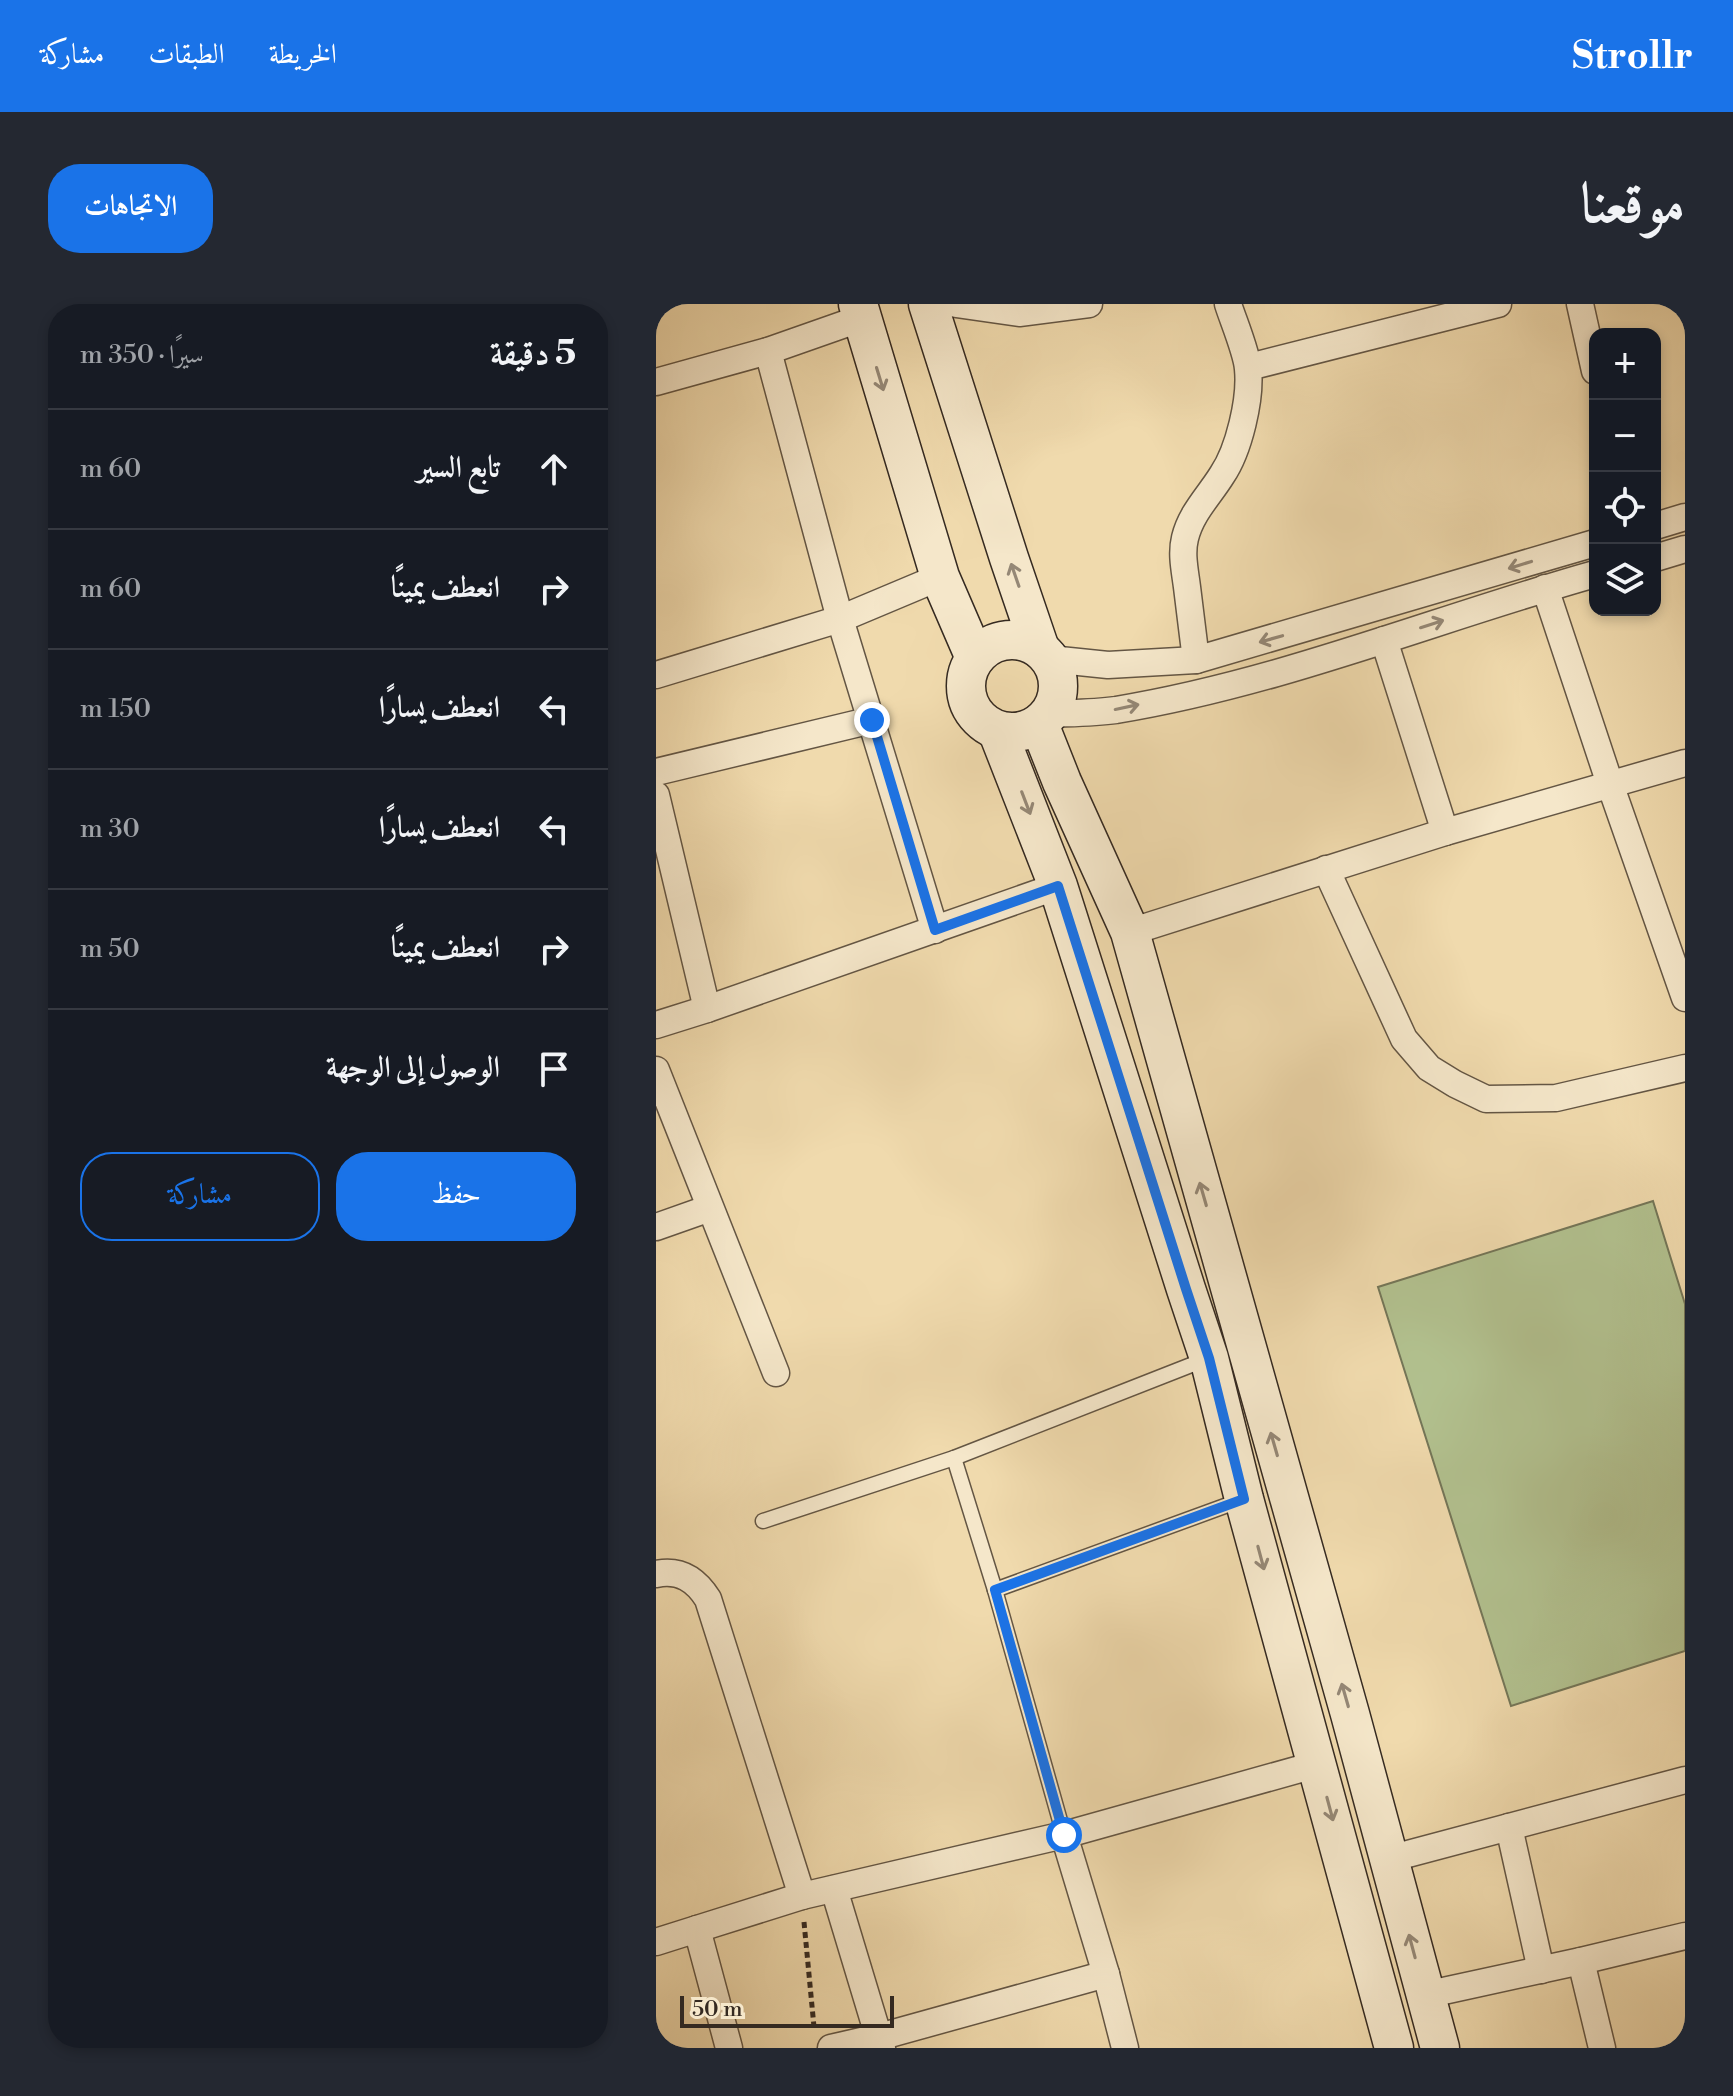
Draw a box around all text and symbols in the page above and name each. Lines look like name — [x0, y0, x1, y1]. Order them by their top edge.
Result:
text: Strollr — [1572, 33, 1693, 80]
text: مشاركة — [40, 37, 104, 72]
text: الطبقات — [148, 37, 225, 72]
text: الخريطة — [269, 37, 337, 72]
button: الاتجاهات — [48, 164, 213, 253]
text: موقعنا — [1580, 170, 1685, 240]
map controls — [1589, 328, 1661, 616]
button: + — [1589, 328, 1661, 400]
text: 5 دقيقة — [490, 333, 576, 375]
text: سيرًا · 350 m — [80, 339, 204, 371]
one-way arrow — [873, 365, 888, 391]
button: − — [1589, 400, 1661, 472]
icon: ahead — [532, 447, 576, 491]
text: تابع السير — [417, 449, 500, 487]
text: 60 m — [80, 453, 141, 485]
button: locate — [1589, 472, 1661, 544]
button: layers — [1589, 544, 1661, 616]
one-way arrow — [1508, 558, 1534, 573]
one-way arrow — [1006, 563, 1021, 588]
icon: right — [532, 567, 576, 611]
text: انعطف يمينًا — [391, 569, 500, 607]
text: 60 m — [80, 573, 141, 605]
one-way arrow — [1419, 616, 1444, 631]
one-way arrow — [1258, 632, 1284, 647]
icon: left — [532, 687, 576, 731]
text: انعطف يسارًا — [379, 689, 500, 727]
text: 150 m — [80, 693, 151, 725]
one-way arrow — [1114, 699, 1139, 714]
route end — [854, 702, 890, 738]
one-way arrow — [1020, 790, 1034, 815]
icon: left — [532, 807, 576, 851]
text: انعطف يسارًا — [379, 809, 500, 847]
text: 30 m — [80, 813, 140, 845]
icon: right — [532, 927, 576, 971]
text: انعطف يمينًا — [391, 929, 500, 967]
text: 50 m — [80, 933, 140, 965]
icon: arrive — [532, 1047, 576, 1091]
text: الوصول إلى الوجهة — [326, 1049, 500, 1087]
button: مشاركة — [80, 1152, 320, 1241]
button: حفظ — [336, 1152, 576, 1241]
one-way arrow — [1195, 1182, 1210, 1208]
one-way arrow — [1266, 1432, 1281, 1458]
one-way arrow — [1254, 1545, 1269, 1571]
one-way arrow — [1337, 1682, 1352, 1708]
one-way arrow — [1323, 1795, 1338, 1821]
route start — [1046, 1817, 1082, 1853]
one-way arrow — [1404, 1933, 1419, 1959]
scale bar — [680, 1992, 894, 2028]
text: 50 m — [692, 1996, 743, 2023]

